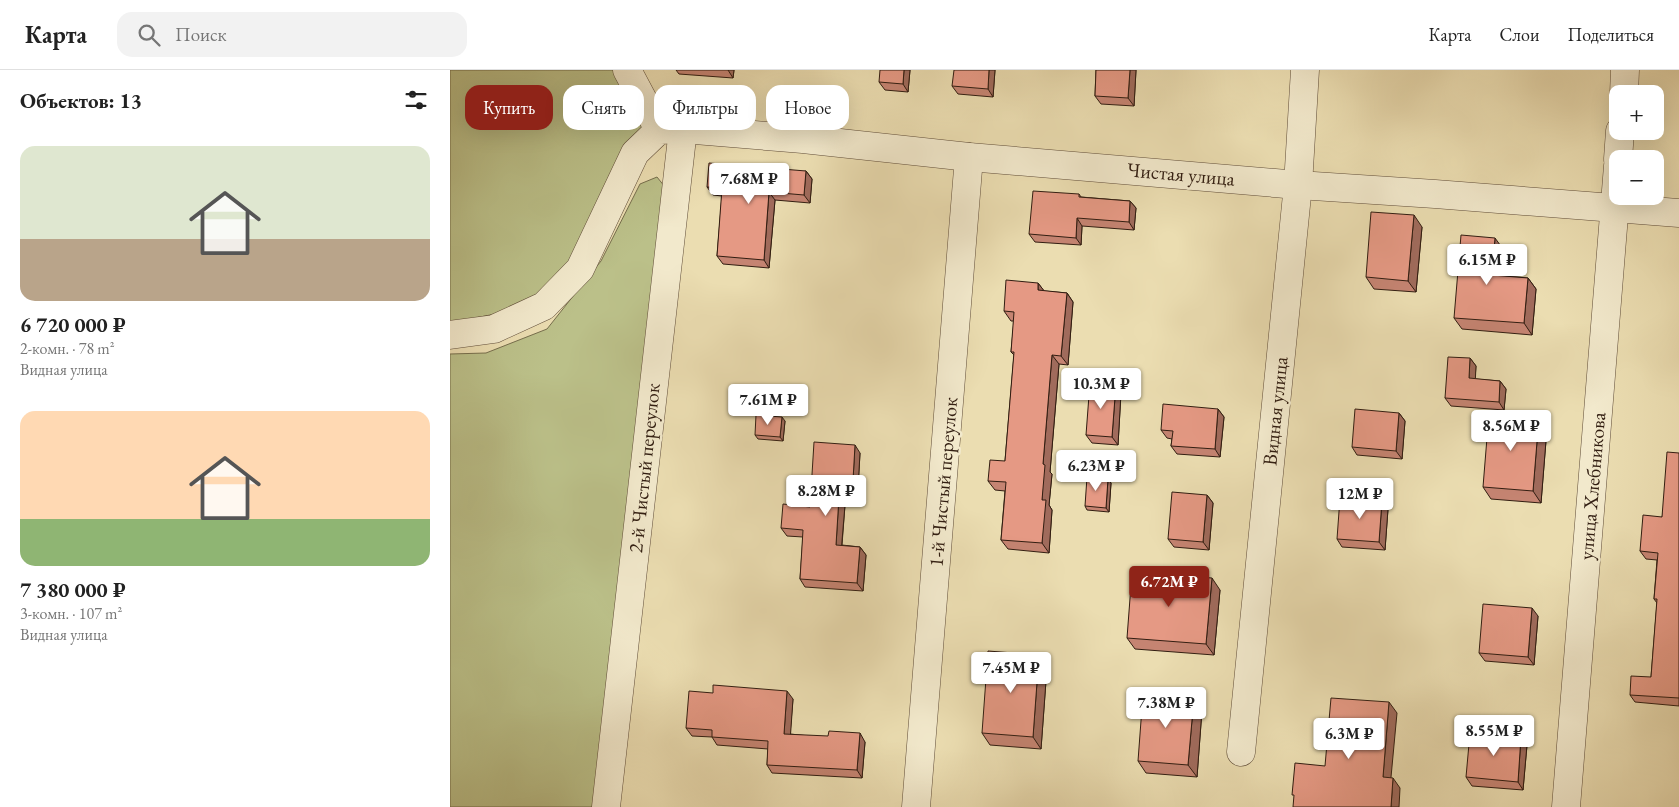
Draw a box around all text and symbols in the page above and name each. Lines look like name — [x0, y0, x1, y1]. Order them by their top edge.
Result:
search box — [117, 12, 467, 57]
text: Карта — [25, 19, 87, 50]
icon: search — [135, 21, 163, 49]
text: Поиск — [175, 22, 227, 47]
text: Карта — [1429, 23, 1472, 46]
text: Слои — [1500, 23, 1539, 46]
text: Поделиться — [1567, 23, 1654, 46]
chip: Купить — [465, 85, 553, 130]
chip: Снять — [563, 85, 644, 130]
chip: Фильтры — [654, 85, 756, 130]
chip: Новое — [766, 85, 849, 130]
map controls — [1609, 85, 1664, 205]
button: + — [1609, 85, 1664, 140]
icon: filters — [402, 86, 430, 114]
text: Объектов: 13 — [20, 87, 142, 114]
button: − — [1609, 150, 1664, 205]
street label: Чистая улица — [1126, 156, 1236, 192]
pin: 7.68M ₽ — [703, 162, 795, 205]
text: 7.68M ₽ — [720, 168, 778, 189]
icon: home — [180, 178, 270, 268]
pin: 6.15M ₽ — [1441, 244, 1533, 286]
text: 6.15M ₽ — [1458, 249, 1516, 270]
text: 6 720 000 ₽ — [20, 311, 126, 338]
text: 2-комн. · 78 m² — [20, 338, 115, 359]
street label: Видная улица — [1256, 355, 1294, 467]
text: Видная улица — [20, 359, 108, 380]
pin: 10.3M ₽ — [1055, 368, 1147, 410]
text: 10.3M ₽ — [1072, 373, 1130, 394]
street label: 2-й Чистый переулок — [622, 382, 666, 554]
pin: 7.61M ₽ — [722, 384, 814, 426]
text: 7.61M ₽ — [739, 389, 797, 410]
street label: 1-й Чистый переулок — [923, 396, 963, 568]
pin: 8.56M ₽ — [1465, 410, 1557, 452]
street label: улица Хлебникова — [1573, 411, 1611, 561]
text: 8.56M ₽ — [1482, 415, 1540, 436]
icon: home — [180, 443, 270, 533]
pin: 6.23M ₽ — [1050, 450, 1142, 492]
text: 6.23M ₽ — [1067, 455, 1125, 476]
pin: 8.28M ₽ — [780, 474, 872, 517]
pin: 12M ₽ — [1325, 478, 1395, 520]
text: 8.28M ₽ — [797, 480, 855, 501]
text: 12M ₽ — [1337, 483, 1383, 504]
pin: 6.72M ₽ — [1123, 566, 1215, 608]
text: 6.72M ₽ — [1140, 571, 1198, 592]
text: 7 380 000 ₽ — [20, 576, 126, 603]
text: 3-комн. · 107 m² — [20, 603, 122, 624]
text: Видная улица — [20, 624, 108, 645]
pin: 7.45M ₽ — [965, 652, 1057, 694]
text: 7.45M ₽ — [982, 657, 1040, 678]
pin: 7.38M ₽ — [1120, 686, 1212, 729]
text: 7.38M ₽ — [1137, 692, 1195, 713]
pin: 8.55M ₽ — [1448, 714, 1540, 757]
pin: 6.3M ₽ — [1308, 718, 1390, 760]
text: 8.55M ₽ — [1465, 720, 1523, 741]
text: 6.3M ₽ — [1324, 723, 1374, 744]

